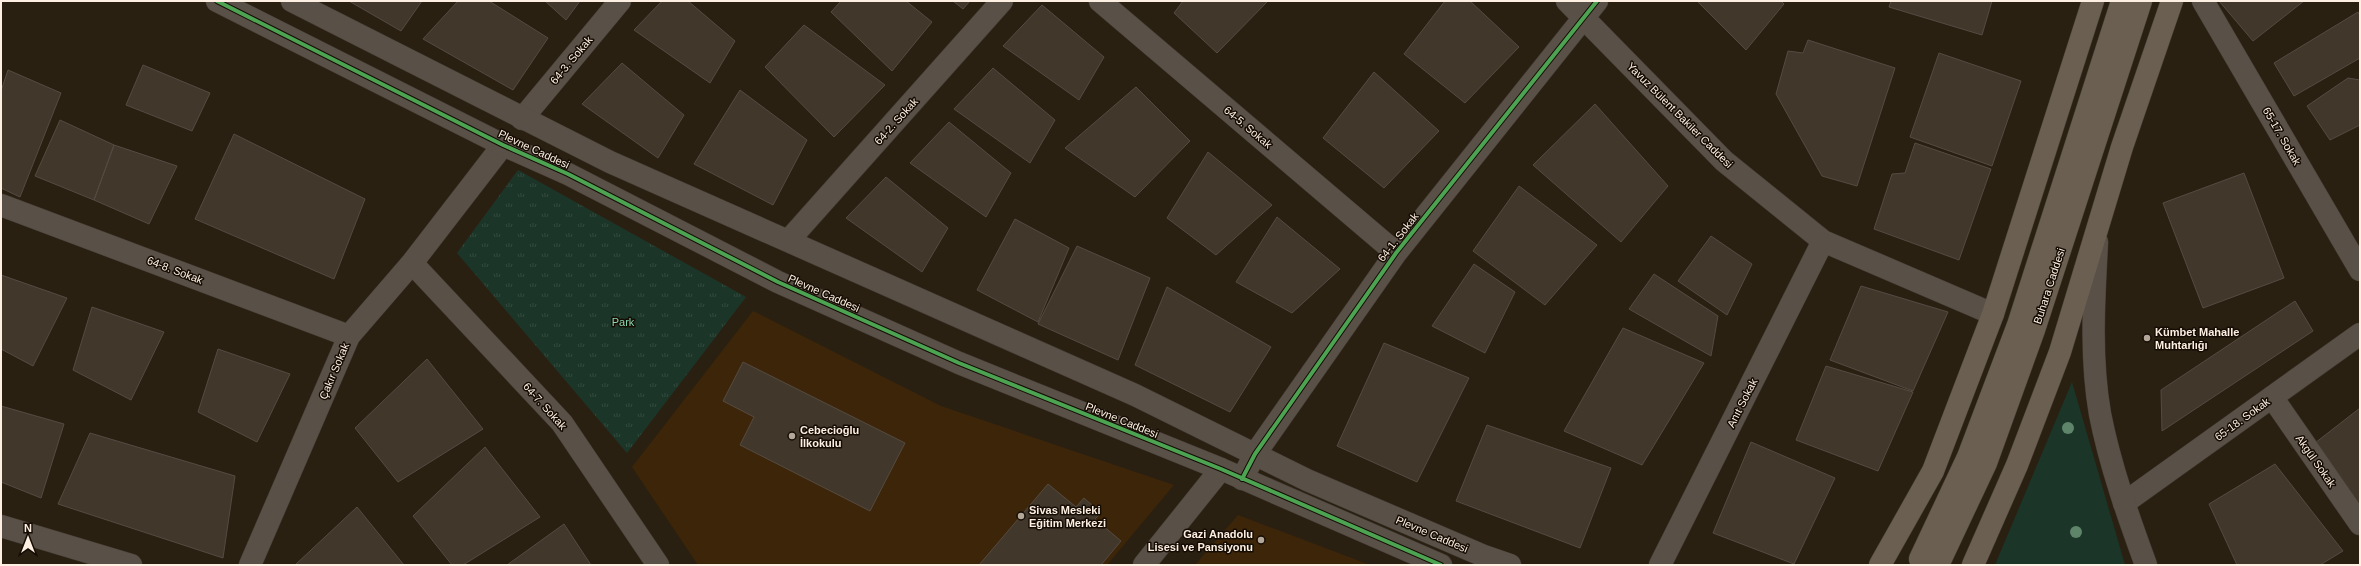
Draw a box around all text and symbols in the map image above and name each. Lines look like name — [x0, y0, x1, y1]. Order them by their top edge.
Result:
street label: 64-3. Sokak — [548, 33, 595, 86]
street label: Yavuz Bülent Bakiler Caddesi — [1625, 60, 1735, 170]
street label: 64-2. Sokak — [872, 95, 920, 147]
street label: 64-5. Sokak — [1222, 104, 1275, 151]
street label: 65-17. Sokak — [2261, 105, 2304, 167]
street label: Plevne Caddesi — [497, 127, 571, 171]
street label: 64-1. Sokak — [1375, 210, 1421, 264]
street label: Buhara Caddesi — [2031, 247, 2067, 325]
street label: 64-8. Sokak — [145, 254, 205, 286]
street label: Plevne Caddesi — [786, 272, 862, 314]
park label: Park — [612, 316, 635, 328]
place label: Kümbet Mahalle Muhtarlığı — [2155, 326, 2239, 351]
marker: Kümbet Mahalle Muhtarlığı — [2142, 333, 2152, 343]
street label: Çakır Sokak — [317, 341, 351, 401]
street label: Anıt Sokak — [1725, 376, 1760, 429]
street label: 64-7. Sokak — [521, 380, 569, 432]
street label: 65-18. Sokak — [2212, 395, 2272, 443]
street label: Plevne Caddesi — [1084, 400, 1160, 440]
place label: Cebecioğlu İlkokulu — [800, 424, 859, 449]
marker: Cebecioğlu İlkokulu — [787, 431, 797, 441]
street label: Akgül Sokak — [2294, 433, 2339, 490]
place label: Sivas Mesleki Eğitim Merkezi — [1029, 504, 1106, 529]
marker: Sivas Mesleki Eğitim Merkezi — [1016, 511, 1026, 521]
street label: Plevne Caddesi — [1394, 513, 1470, 555]
north arrow — [8, 518, 48, 558]
text: N — [24, 522, 32, 534]
place label: Gazi Anadolu Lisesi ve Pansiyonu — [1148, 528, 1253, 553]
marker: Gazi Anadolu Lisesi ve Pansiyonu — [1256, 535, 1266, 545]

